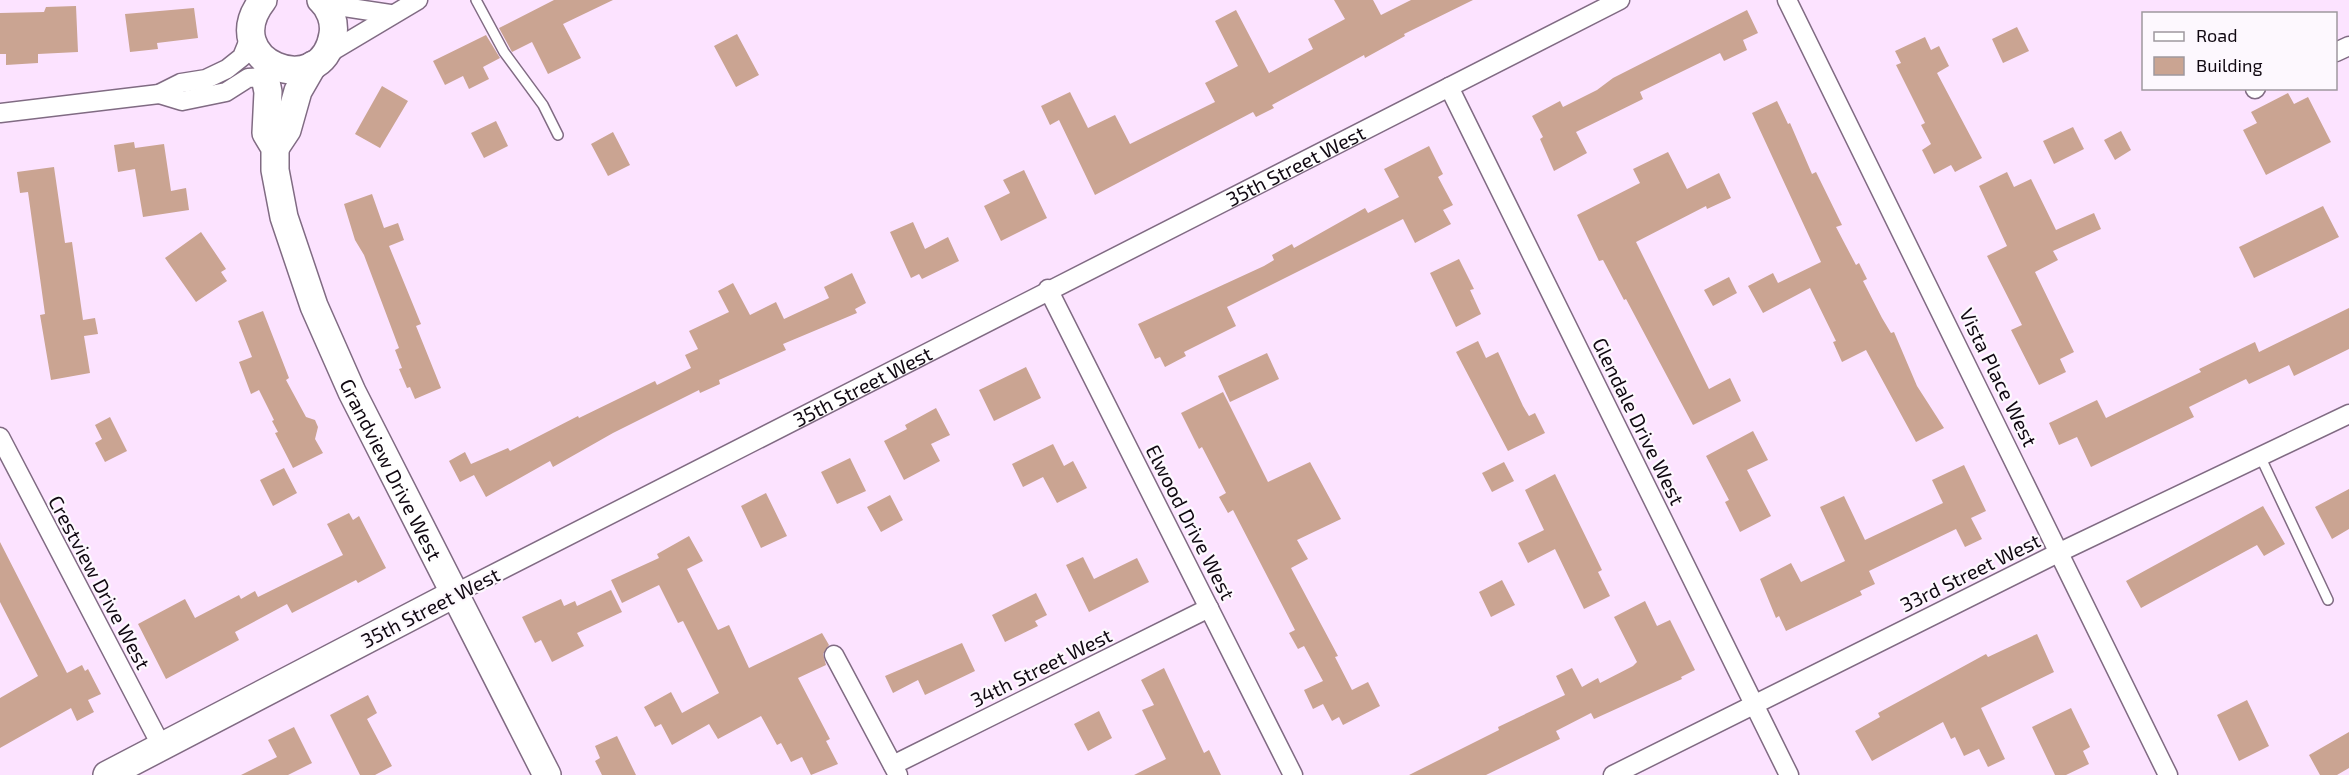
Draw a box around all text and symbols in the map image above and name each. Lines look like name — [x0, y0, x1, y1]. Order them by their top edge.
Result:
legend — [2142, 12, 2337, 90]
text: Road — [2196, 24, 2237, 46]
text: Building — [2196, 54, 2263, 76]
street label: 35th Street West — [1222, 120, 1369, 211]
street label: Vista Place West — [1955, 304, 2043, 450]
street label: Glendale Drive West — [1588, 333, 1690, 509]
street label: 35th Street West — [789, 341, 936, 431]
street label: Grandview Drive West — [336, 375, 448, 564]
street label: Elwood Drive West — [1142, 440, 1241, 604]
street label: Crestview Drive West — [44, 491, 156, 673]
street label: 33rd Street West — [1896, 528, 2044, 616]
street label: 35th Street West — [357, 562, 504, 652]
street label: 34th Street West — [967, 622, 1116, 712]

